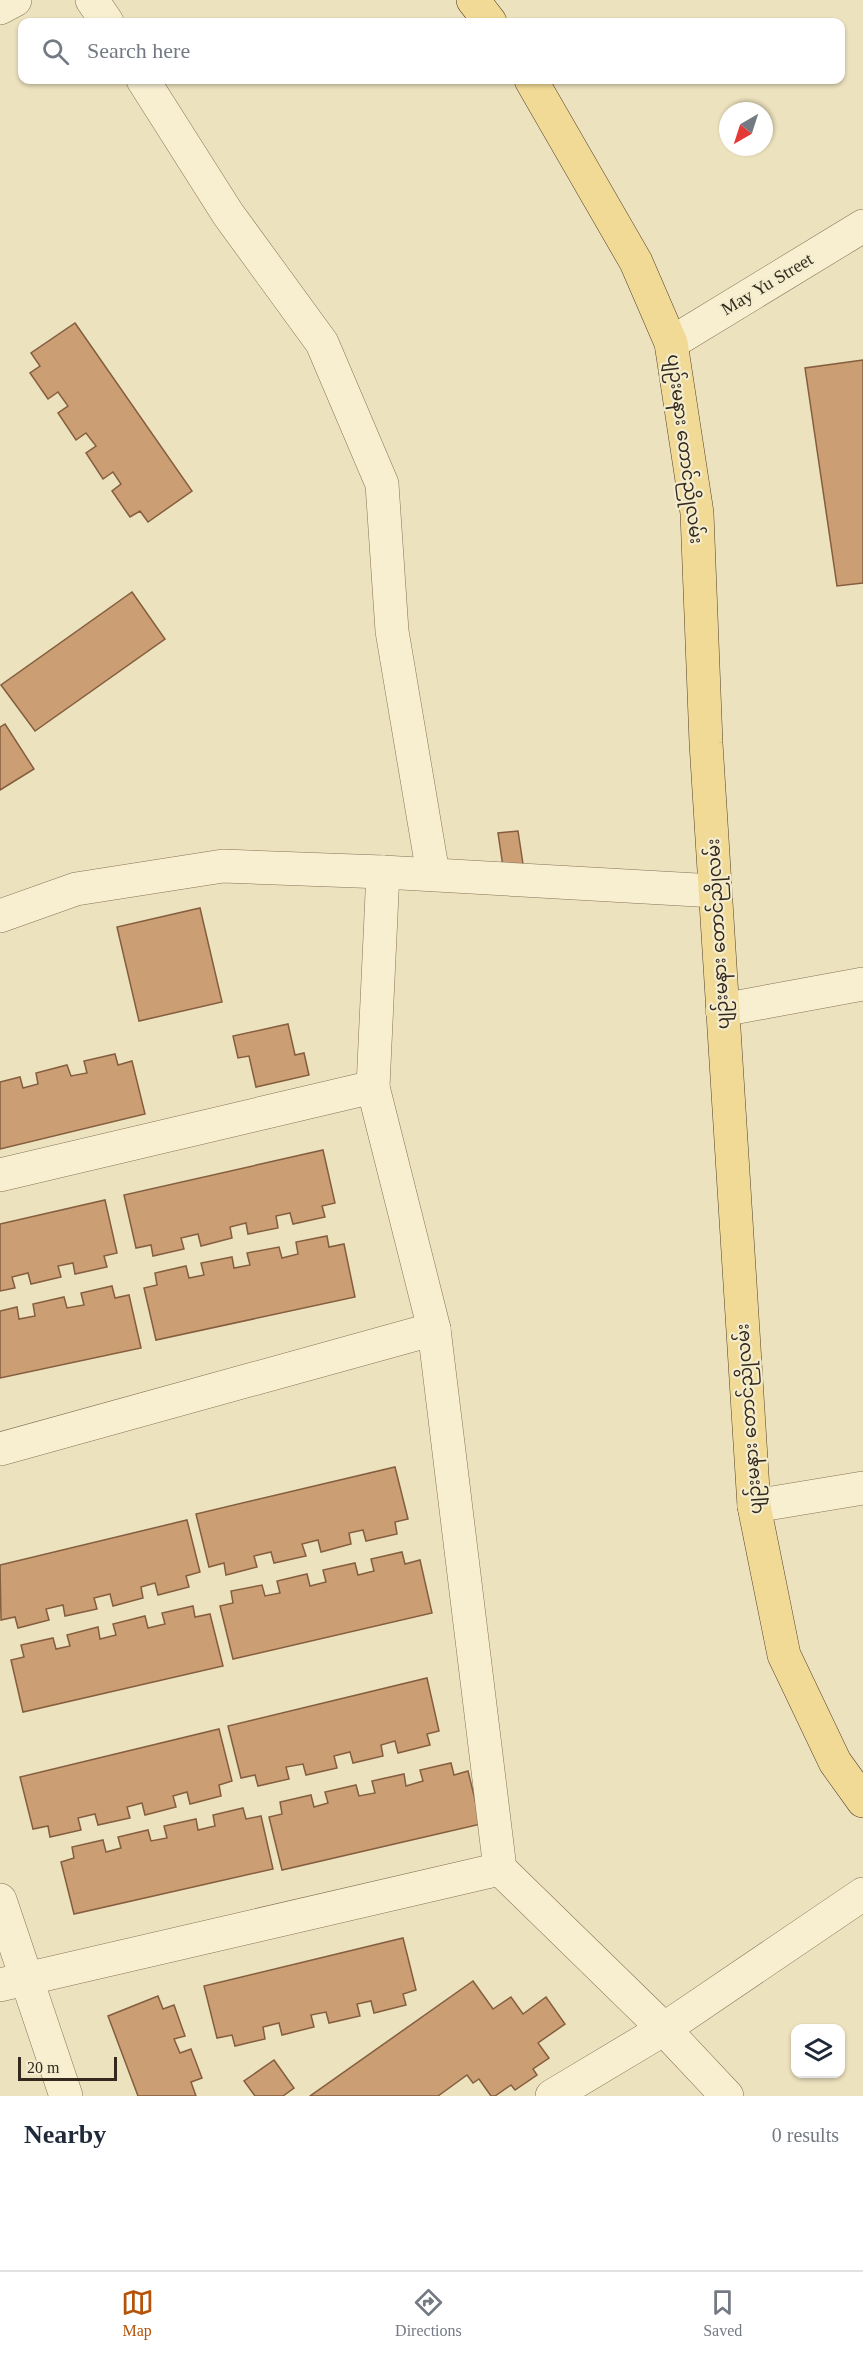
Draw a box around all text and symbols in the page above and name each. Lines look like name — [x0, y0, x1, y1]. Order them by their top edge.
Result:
search box — [18, 18, 845, 84]
icon: search — [39, 35, 72, 68]
text: Search here — [87, 38, 190, 63]
north arrow — [719, 102, 773, 156]
street label: May Yu Street — [718, 249, 816, 319]
street label: ပျဉ်းမနား တောင်ညိုလမ်း — [658, 353, 711, 546]
street label: ပျဉ်းမနား တောင်ညိုလမ်း — [699, 838, 738, 1030]
street label: ပျဉ်းမနား တောင်ညိုလမ်း — [728, 1323, 771, 1515]
map controls — [791, 2024, 845, 2078]
button: layers — [791, 2024, 845, 2078]
scale bar — [18, 2054, 117, 2082]
text: 20 m — [27, 2059, 59, 2076]
text: Nearby — [24, 2120, 106, 2149]
text: 0 results — [772, 2124, 839, 2146]
tab: Map — [121, 2286, 154, 2340]
tab: Directions — [395, 2286, 462, 2340]
tab: Saved — [703, 2286, 742, 2340]

